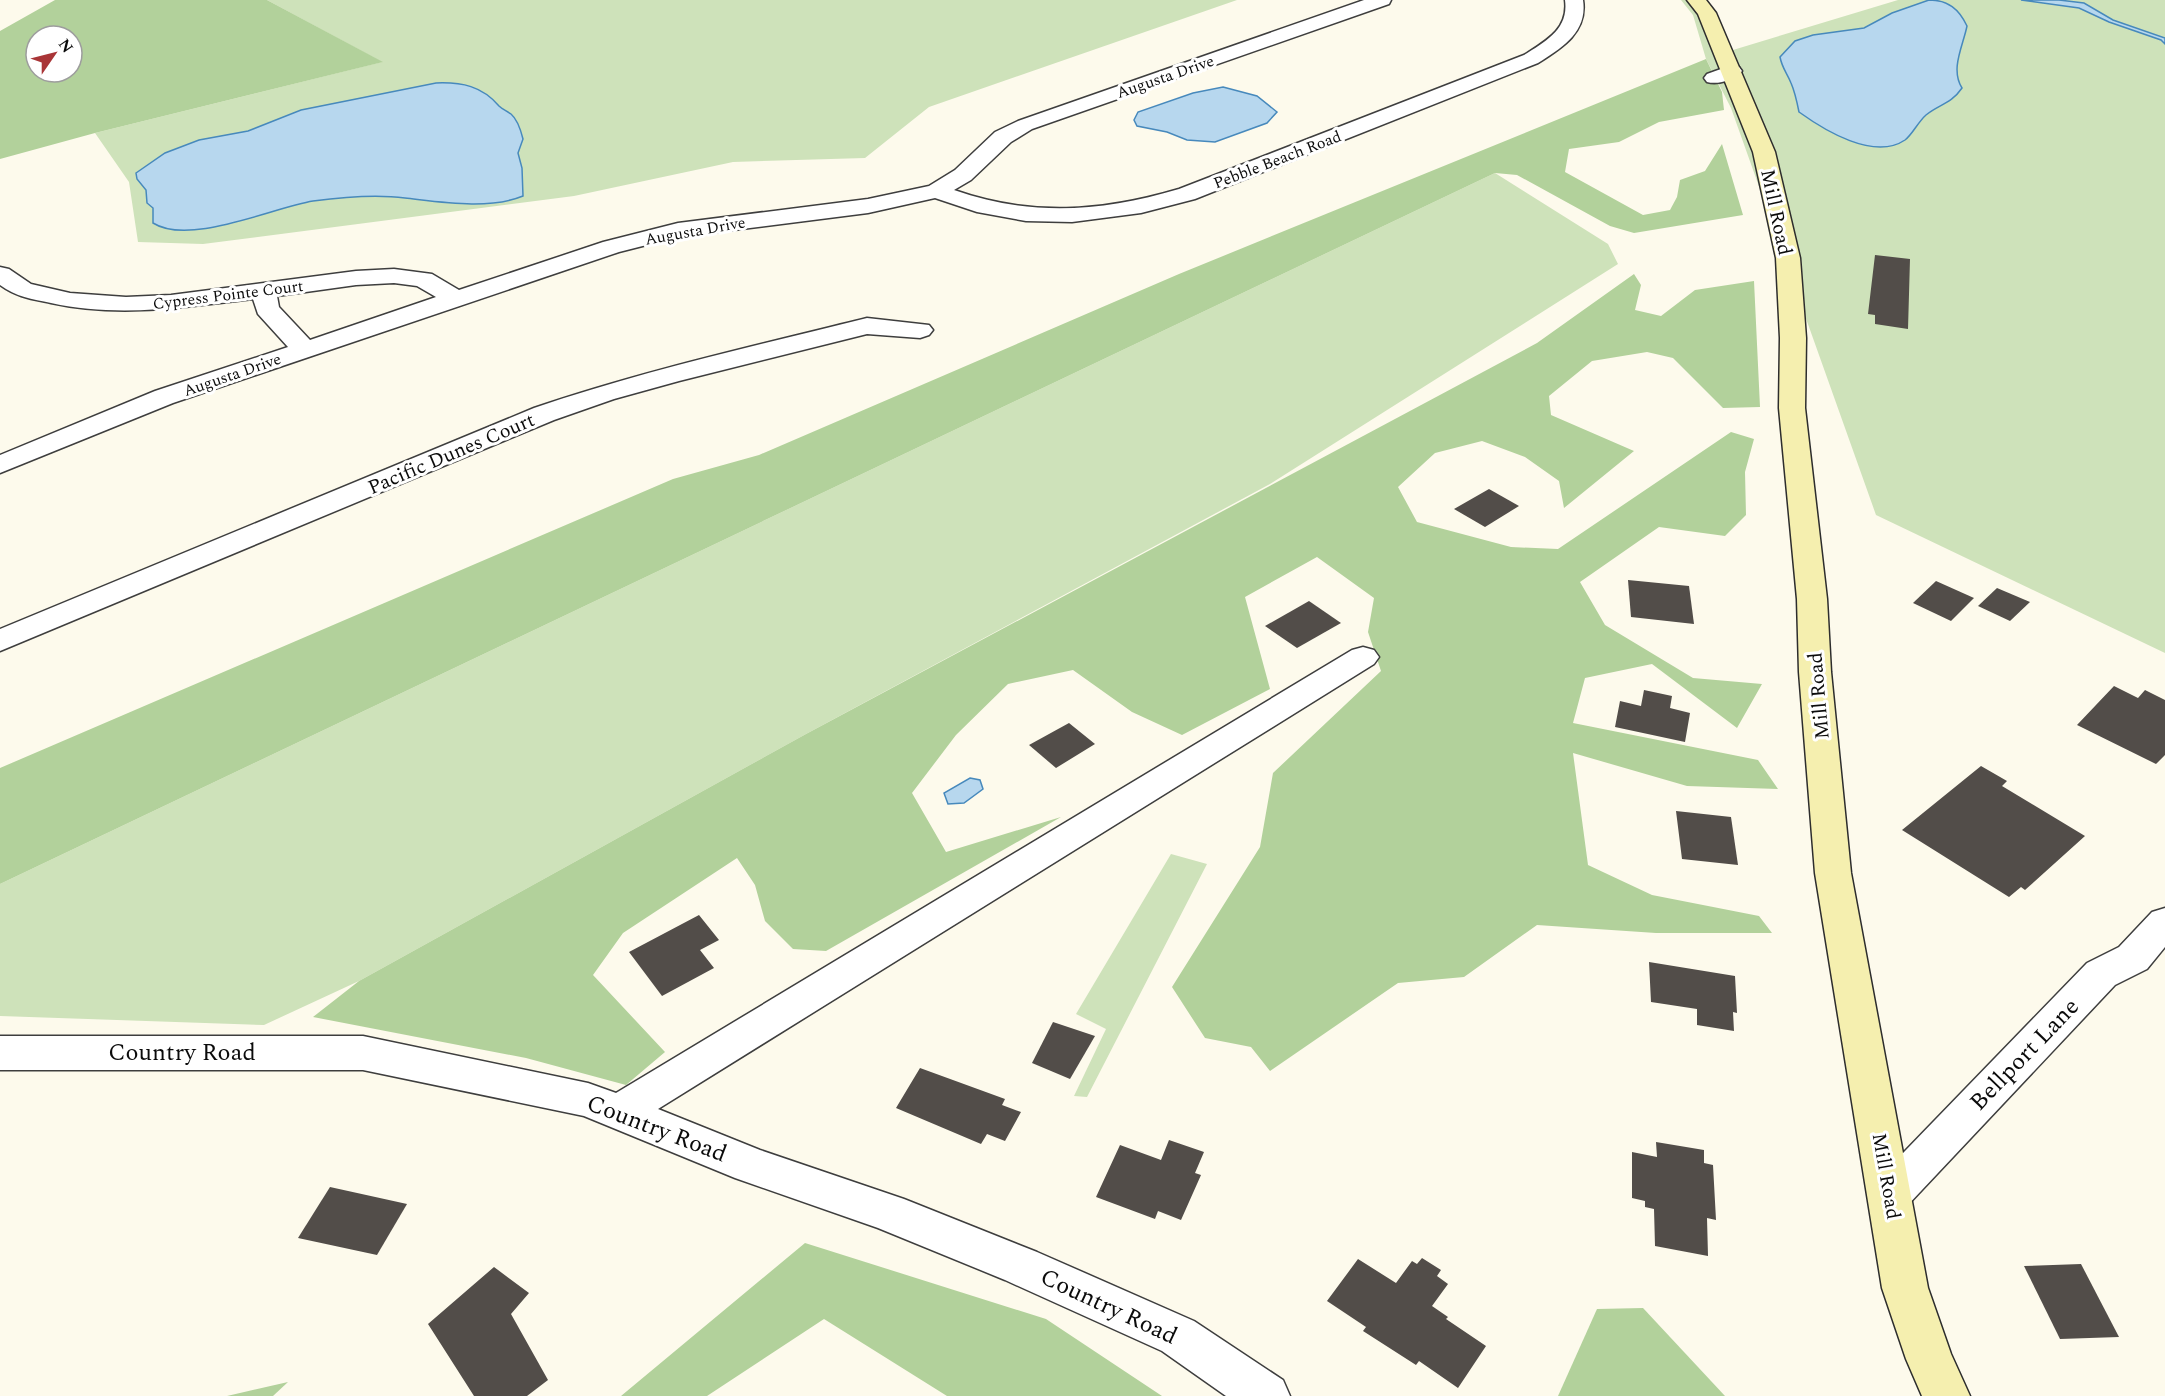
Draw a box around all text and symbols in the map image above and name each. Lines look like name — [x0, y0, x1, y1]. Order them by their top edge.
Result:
north arrow — [24, 24, 84, 84]
text: N — [52, 34, 79, 58]
street label: Augusta Drive — [1113, 49, 1217, 105]
street label: Pebble Beach Road — [1210, 124, 1345, 195]
street label: Mill Road — [1752, 166, 1800, 258]
street label: Augusta Drive — [643, 210, 747, 252]
street label: Cypress Pointe Court — [151, 274, 305, 316]
street label: Augusta Drive — [180, 347, 284, 403]
street label: Pacific Dunes Court — [363, 405, 540, 503]
street label: Mill Road — [1800, 651, 1838, 741]
street label: Bellport Lane — [1961, 990, 2088, 1119]
street label: Country Road — [108, 1035, 256, 1071]
street label: Country Road — [581, 1086, 732, 1172]
street label: Mill Road — [1864, 1131, 1908, 1222]
street label: Country Road — [1034, 1259, 1183, 1354]

